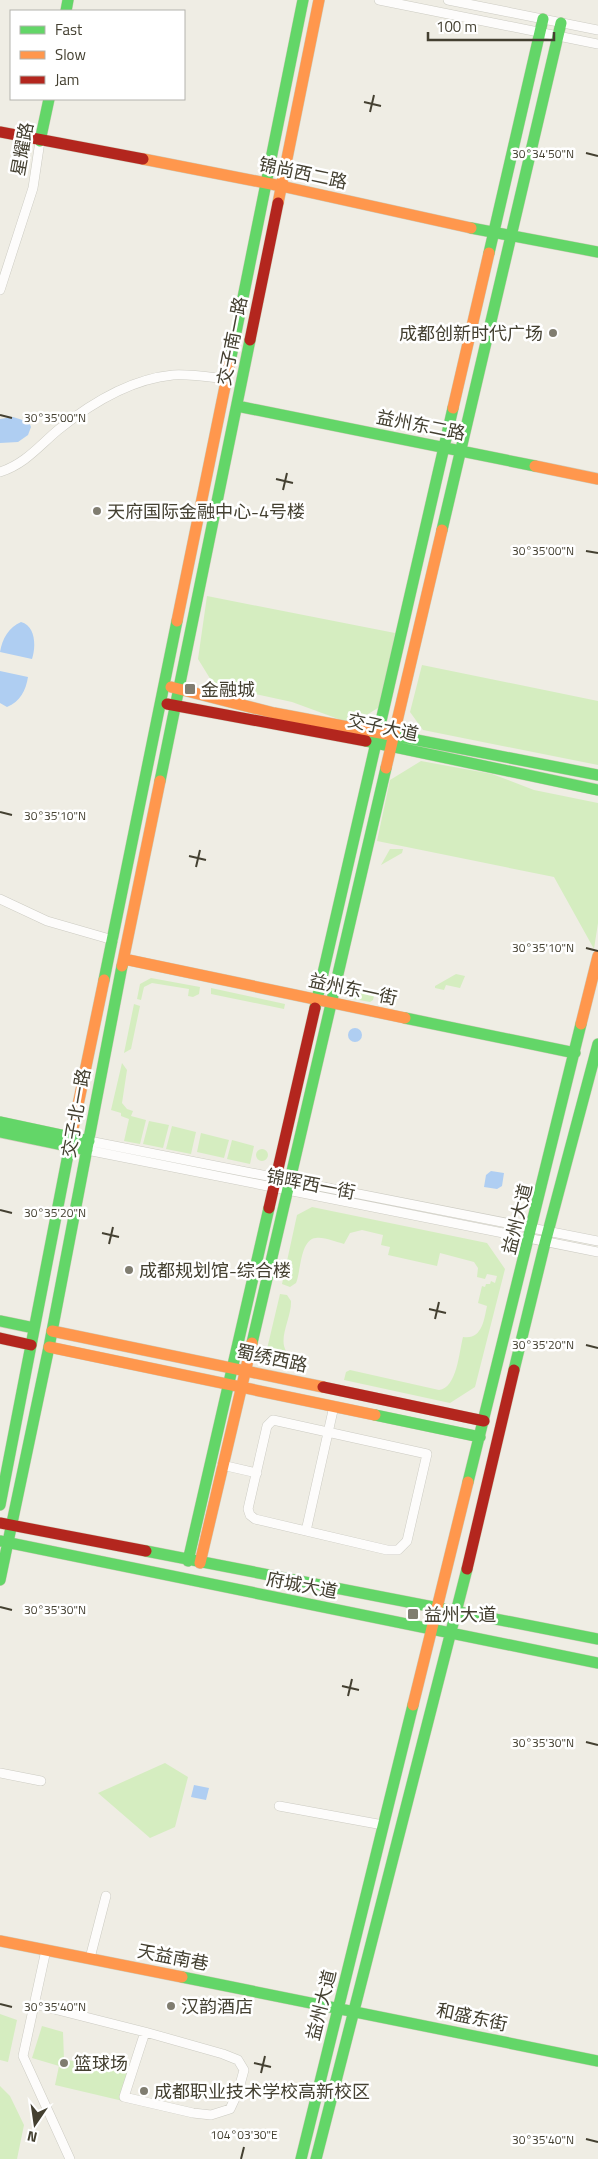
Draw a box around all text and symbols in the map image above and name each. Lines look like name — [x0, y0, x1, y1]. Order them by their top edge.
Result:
legend — [10, 10, 185, 100]
scale bar — [428, 10, 554, 42]
text: 100 m — [436, 15, 477, 38]
text: Fast — [55, 18, 83, 41]
text: Slow — [55, 43, 86, 66]
text: Jam — [55, 68, 79, 91]
street label: 星耀路 — [4, 120, 40, 178]
text: 30°34'50"N — [512, 144, 574, 163]
street label: 锦尚西二路 — [256, 150, 350, 196]
street label: 交子南一路 — [210, 294, 254, 388]
place label: 成都创新时代广场 — [399, 320, 543, 347]
marker: 成都创新时代广场 — [547, 327, 559, 339]
street label: 益州东二路 — [374, 403, 468, 447]
text: 30°35'00"N — [24, 408, 86, 427]
place label: 天府国际金融中心-4号楼 — [107, 498, 305, 525]
marker: 天府国际金融中心-4号楼 — [91, 505, 103, 517]
text: 30°35'00"N — [512, 541, 574, 560]
place label: 金融城 — [201, 676, 255, 703]
marker: 金融城 — [183, 682, 197, 696]
street label: 交子大道 — [345, 706, 421, 748]
text: 30°35'10"N — [24, 806, 86, 825]
text: 30°35'10"N — [512, 938, 574, 957]
street label: 益州东一街 — [306, 966, 400, 1012]
street label: 交子北一路 — [55, 1066, 97, 1160]
street label: 锦晖西一街 — [264, 1162, 358, 1206]
street label: 益州大道 — [495, 1181, 539, 1257]
text: 30°35'20"N — [24, 1203, 86, 1222]
place label: 成都规划馆-综合楼 — [139, 1257, 291, 1284]
marker: 成都规划馆-综合楼 — [123, 1264, 135, 1276]
text: 30°35'20"N — [512, 1335, 574, 1354]
street label: 蜀绣西路 — [234, 1337, 310, 1379]
street label: 府城大道 — [264, 1565, 340, 1605]
text: 30°35'30"N — [24, 1600, 86, 1619]
place label: 益州大道 — [424, 1601, 496, 1628]
marker: 益州大道 — [406, 1607, 420, 1621]
text: 30°35'30"N — [512, 1733, 574, 1752]
street label: 天益南巷 — [135, 1937, 211, 1977]
street label: 益州大道 — [299, 1967, 343, 2043]
place label: 汉韵酒店 — [181, 1993, 253, 2020]
street label: 和盛东街 — [434, 1996, 510, 2038]
text: 30°35'40"N — [24, 1997, 86, 2016]
marker: 汉韵酒店 — [165, 2000, 177, 2012]
place label: 篮球场 — [74, 2050, 128, 2077]
marker: 篮球场 — [58, 2057, 70, 2069]
place label: 成都职业技术学校高新校区 — [154, 2078, 370, 2105]
marker: 成都职业技术学校高新校区 — [138, 2085, 150, 2097]
north arrow — [10, 2099, 60, 2149]
text: 104°03'30"E — [210, 2125, 278, 2144]
text: N — [25, 2126, 39, 2148]
text: 30°35'40"N — [512, 2130, 574, 2149]

